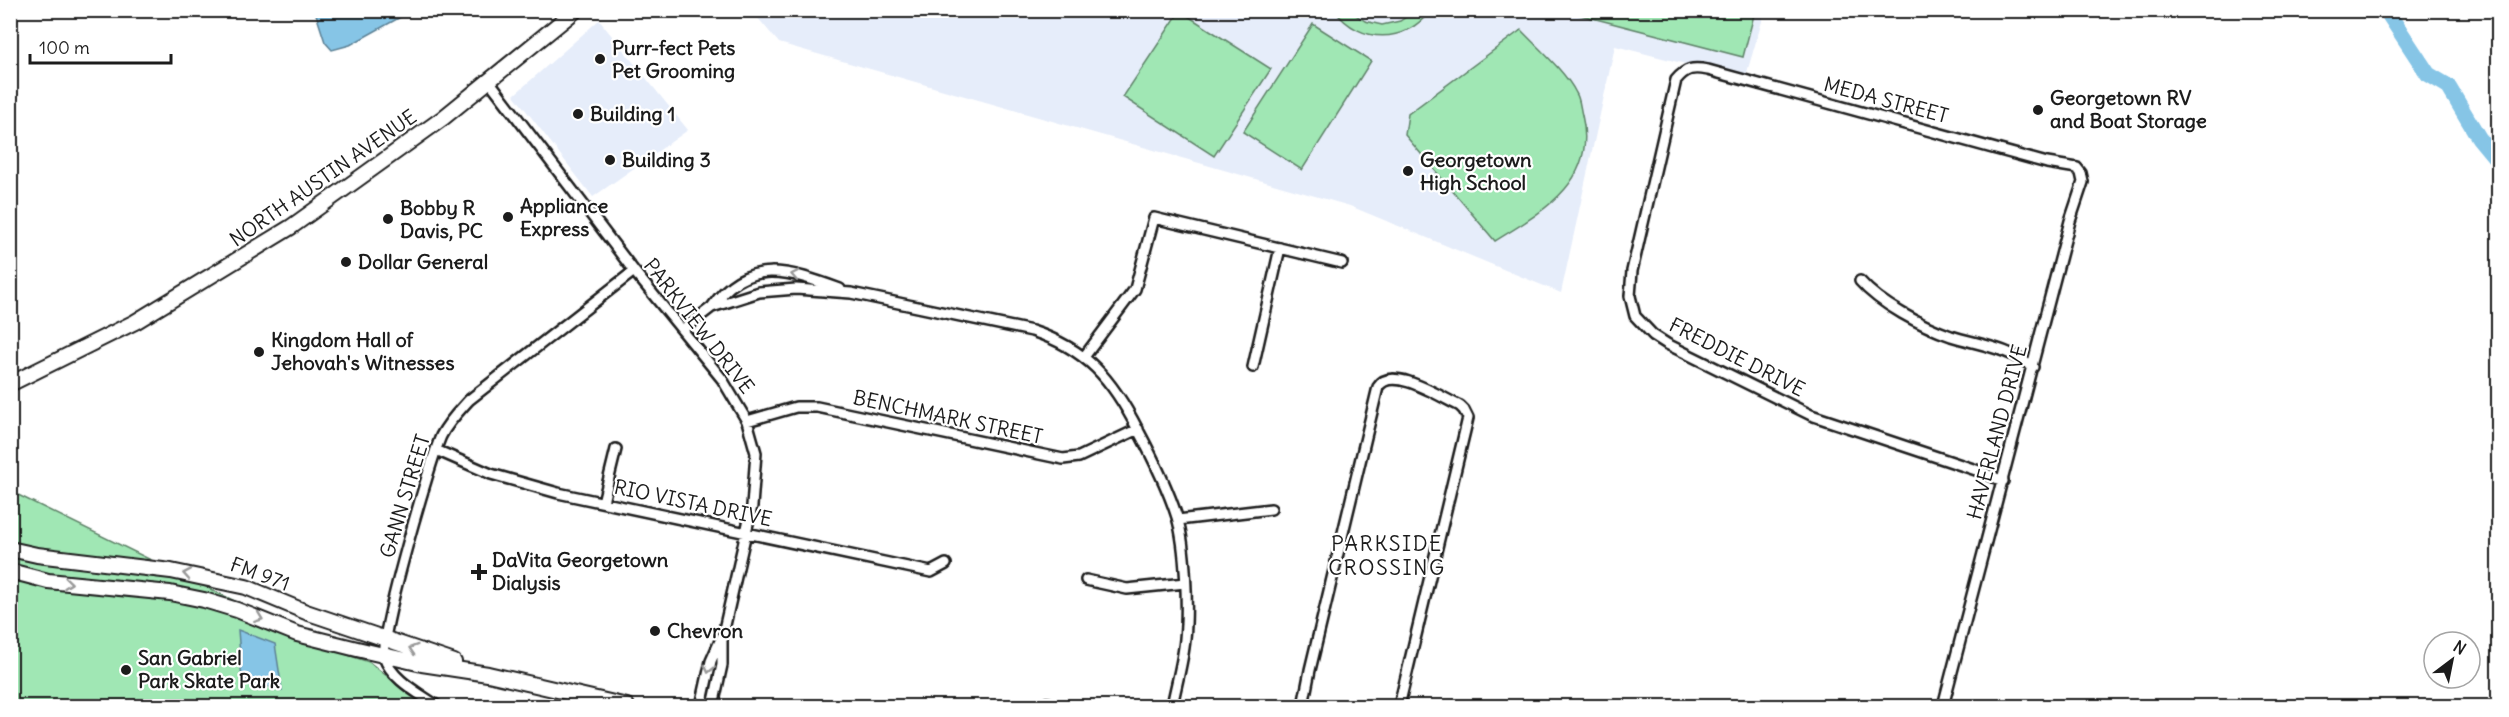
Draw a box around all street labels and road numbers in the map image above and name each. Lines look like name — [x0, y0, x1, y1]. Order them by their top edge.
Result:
street label: MEDA STREET — [1821, 71, 1951, 128]
street label: NORTH AUSTIN AVENUE — [225, 104, 421, 252]
street label: PARKVIEW DRIVE — [639, 253, 760, 398]
street label: FREDDIE DRIVE — [1665, 312, 1809, 401]
street label: HAVERLAND DRIVE — [1961, 342, 2032, 522]
street label: BENCHMARK STREET — [851, 384, 1045, 449]
street label: GANN STREET — [374, 431, 435, 561]
street label: RIO VISTA DRIVE — [612, 474, 774, 531]
street label: FM 971 — [227, 551, 293, 596]

